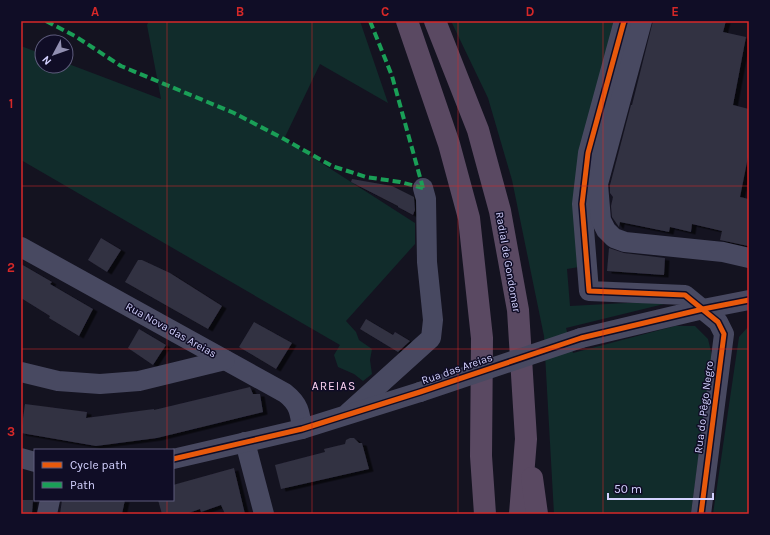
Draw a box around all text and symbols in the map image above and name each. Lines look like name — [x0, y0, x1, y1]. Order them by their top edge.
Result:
text: A — [91, 4, 99, 19]
text: B — [236, 4, 244, 19]
text: C — [381, 4, 389, 19]
text: D — [526, 4, 535, 19]
text: E — [671, 4, 679, 19]
north arrow — [34, 34, 74, 74]
text: N — [39, 53, 54, 67]
text: 1 — [9, 96, 13, 111]
street label: Radial de Gondomar — [493, 211, 523, 313]
text: 2 — [7, 260, 15, 275]
street label: Rua Nova das Areias — [123, 300, 219, 360]
street label: Rua das Areias — [420, 351, 494, 387]
street label: Rua do Pêgo Negro — [692, 360, 716, 454]
district label: AREIAS — [312, 379, 356, 393]
text: 3 — [7, 424, 15, 439]
legend — [34, 449, 174, 501]
text: Cycle path — [70, 458, 127, 472]
scale bar — [608, 475, 713, 501]
text: Path — [70, 478, 95, 492]
text: 50 m — [614, 482, 642, 496]

